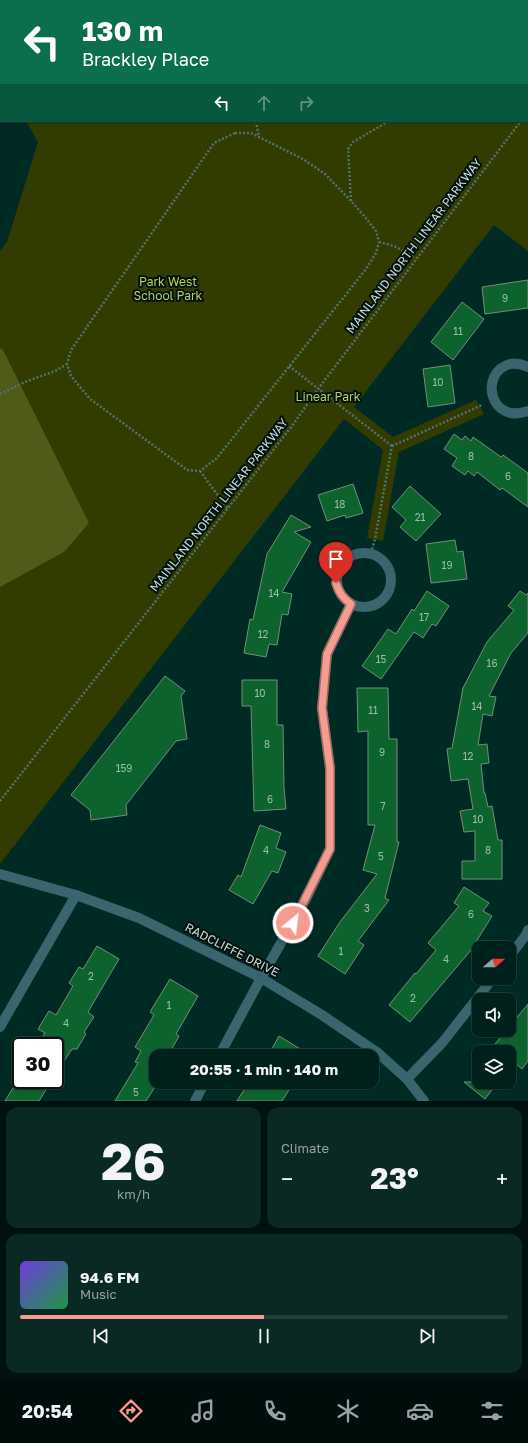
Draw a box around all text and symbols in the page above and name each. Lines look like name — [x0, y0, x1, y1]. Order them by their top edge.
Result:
text: 130 m — [82, 14, 163, 47]
icon: left — [16, 16, 68, 68]
text: Brackley Place — [82, 48, 209, 70]
icon: left — [211, 92, 233, 114]
icon: ahead — [253, 92, 275, 114]
icon: right — [295, 92, 317, 114]
street label: MAINLAND NORTH LINEAR PARKWAY — [343, 155, 485, 336]
park label: Park West School Park — [134, 274, 203, 303]
house number: 9 — [502, 292, 508, 304]
house number: 11 — [453, 325, 463, 337]
house number: 10 — [432, 376, 444, 388]
park label: Linear Park — [296, 389, 361, 404]
street label: MAINLAND NORTH LINEAR PARKWAY — [146, 415, 291, 594]
house number: 8 — [468, 450, 474, 462]
house number: 6 — [505, 470, 511, 482]
house number: 18 — [335, 498, 345, 510]
house number: 21 — [415, 511, 425, 523]
pin — [319, 542, 353, 583]
icon: arrive — [325, 548, 347, 570]
house number: 19 — [442, 559, 452, 571]
house number: 14 — [269, 587, 279, 599]
house number: 17 — [419, 611, 429, 623]
house number: 12 — [258, 628, 269, 640]
house number: 15 — [376, 653, 387, 665]
house number: 16 — [487, 657, 497, 669]
house number: 10 — [254, 687, 266, 699]
house number: 14 — [472, 700, 482, 712]
house number: 11 — [368, 704, 378, 716]
house number: 8 — [264, 738, 270, 750]
house number: 9 — [379, 746, 385, 758]
house number: 12 — [463, 750, 474, 762]
house number: 159 — [116, 762, 132, 774]
house number: 6 — [267, 793, 273, 805]
house number: 7 — [380, 800, 386, 812]
house number: 10 — [472, 813, 484, 825]
house number: 4 — [263, 844, 269, 856]
house number: 8 — [485, 844, 491, 856]
house number: 5 — [378, 850, 384, 862]
position arrow — [272, 902, 314, 944]
house number: 3 — [364, 902, 370, 914]
house number: 6 — [468, 908, 474, 920]
street label: RADCLIFFE DRIVE — [183, 919, 282, 980]
north arrow — [472, 941, 516, 985]
map controls — [472, 941, 516, 1089]
house number: 1 — [339, 945, 344, 957]
house number: 4 — [443, 953, 449, 965]
house number: 2 — [88, 970, 94, 982]
house number: 2 — [410, 992, 416, 1004]
button: sound — [472, 993, 516, 1037]
house number: 1 — [167, 999, 172, 1011]
house number: 4 — [63, 1017, 69, 1029]
speed limit sign: 30 — [12, 1037, 64, 1089]
button: layers — [472, 1045, 516, 1089]
text: 20:55 · 1 min · 140 m — [190, 1060, 338, 1078]
house number: 5 — [133, 1086, 139, 1098]
text: 26 — [101, 1129, 166, 1191]
text: Climate — [281, 1140, 329, 1156]
text: 23° — [370, 1160, 419, 1196]
text: − — [281, 1165, 293, 1192]
text: + — [496, 1165, 508, 1192]
text: km/h — [117, 1186, 150, 1202]
text: 94.6 FM — [80, 1268, 139, 1286]
text: Music — [80, 1286, 117, 1302]
icon: previous — [90, 1325, 112, 1347]
icon: pause — [253, 1325, 275, 1347]
icon: next — [416, 1325, 438, 1347]
icon: directions — [117, 1397, 145, 1425]
icon: music — [189, 1397, 217, 1425]
icon: phone — [261, 1397, 289, 1425]
icon: climate — [334, 1397, 362, 1425]
icon: car — [406, 1397, 434, 1425]
icon: filters — [478, 1397, 506, 1425]
text: 20:54 — [22, 1400, 73, 1422]

